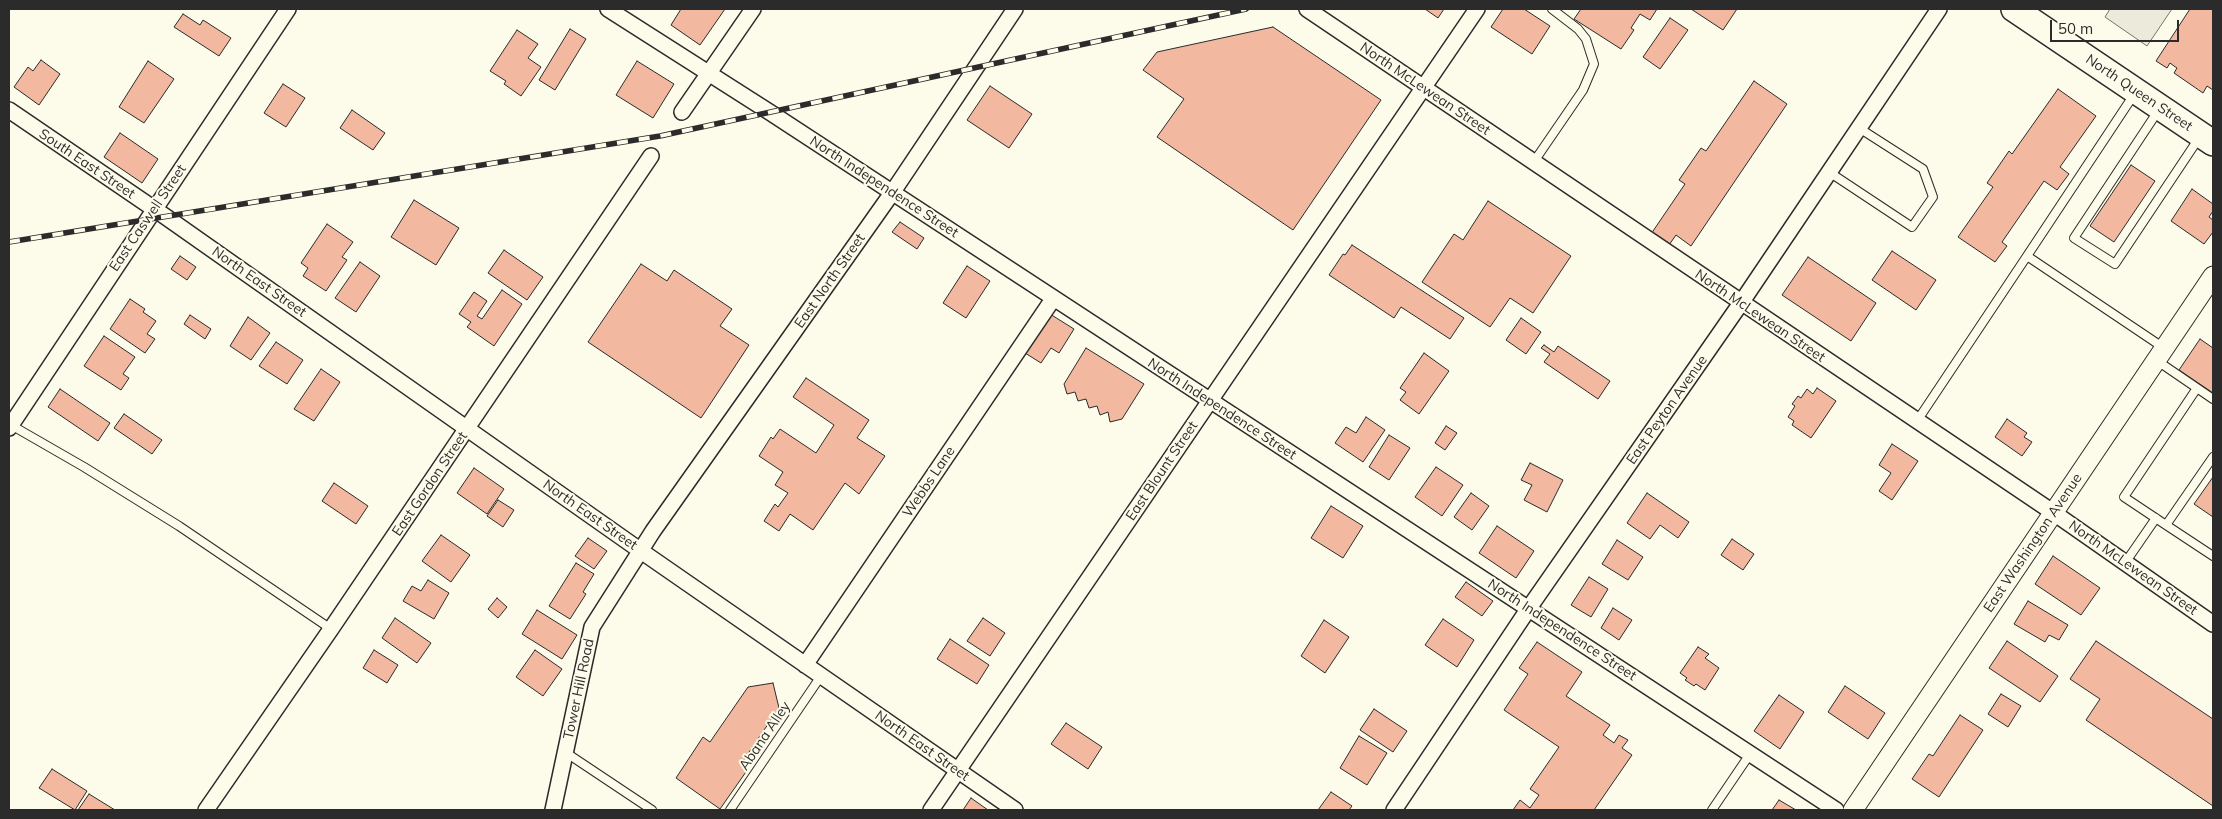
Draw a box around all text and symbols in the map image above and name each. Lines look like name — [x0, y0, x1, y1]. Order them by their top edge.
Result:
scale bar — [2052, 10, 2181, 42]
text: 50 m — [2058, 19, 2093, 38]
street label: North McLewean Street — [1357, 39, 1493, 139]
street label: North Queen Street — [2082, 51, 2196, 135]
street label: South East Street — [36, 126, 138, 202]
street label: North Independence Street — [807, 133, 961, 241]
street label: East Caswell Street — [106, 161, 190, 275]
street label: East North Street — [791, 231, 869, 331]
street label: North East Street — [209, 243, 309, 321]
street label: North McLewean Street — [1692, 266, 1828, 366]
street label: East Peyton Avenue — [1623, 352, 1711, 468]
street label: North Independence Street — [1145, 355, 1299, 463]
street label: East Blount Street — [1123, 418, 1201, 524]
street label: East Gordon Street — [389, 429, 471, 539]
street label: Webbs Lane — [899, 443, 959, 521]
street label: East Washington Avenue — [1980, 470, 2086, 616]
street label: North East Street — [540, 476, 640, 554]
street label: North McLewean Street — [2065, 517, 2201, 619]
street label: North Independence Street — [1485, 576, 1639, 684]
street label: Tower Hill Road — [560, 637, 598, 741]
street label: Abana Alley — [736, 698, 794, 774]
street label: North East Street — [872, 707, 972, 785]

